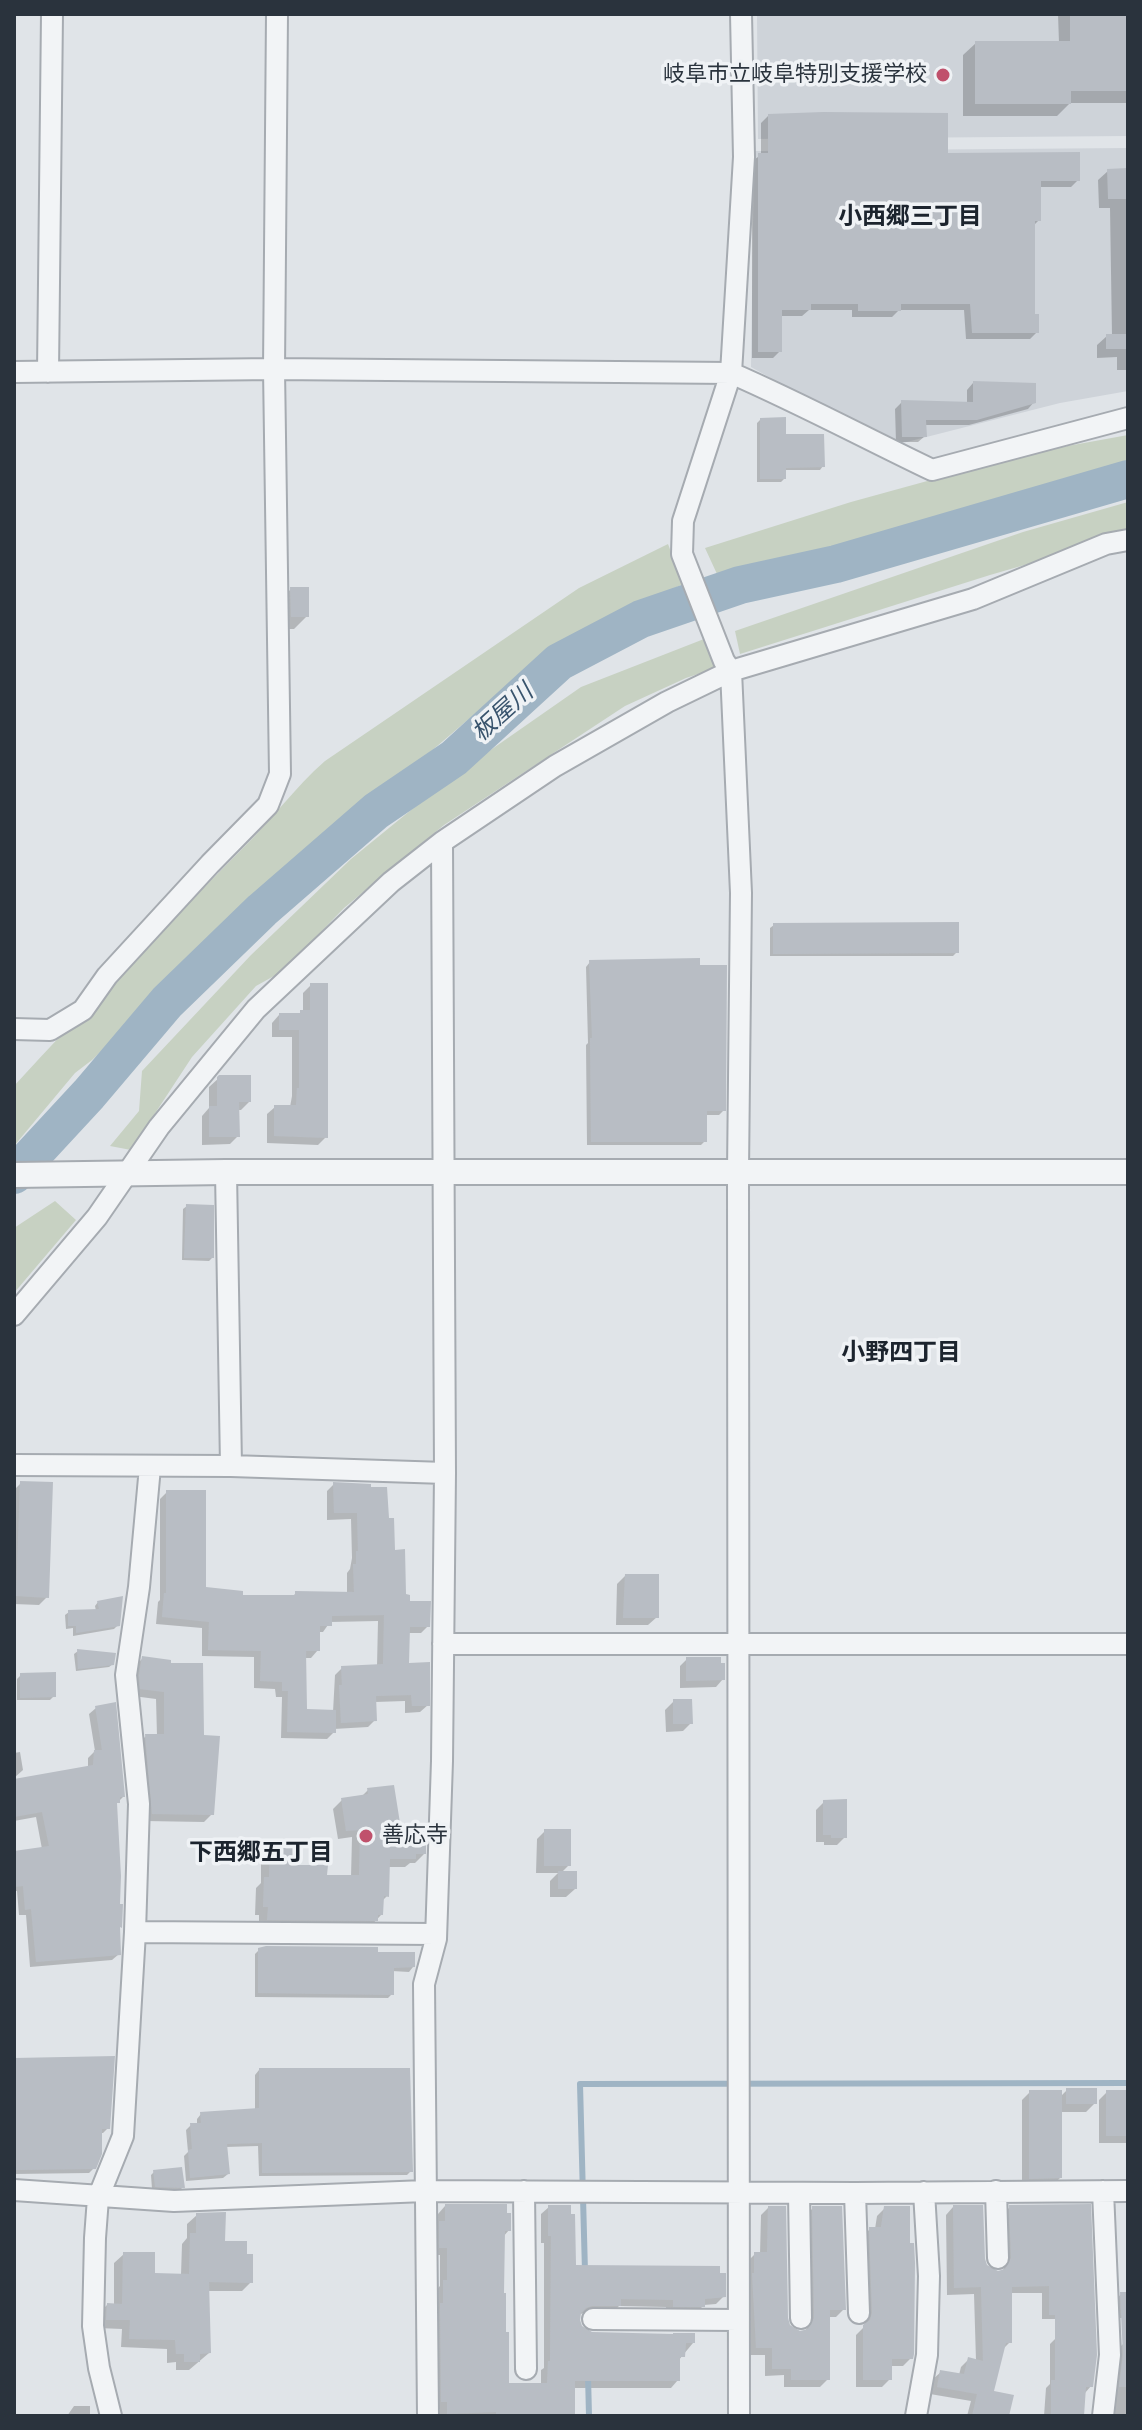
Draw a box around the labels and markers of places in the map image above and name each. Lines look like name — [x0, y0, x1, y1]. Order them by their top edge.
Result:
place label: 岐阜市立岐阜特別支援学校 — [663, 62, 927, 88]
marker: 岐阜市立岐阜特別支援学校 — [934, 66, 952, 84]
place label: 善応寺 — [382, 1823, 448, 1849]
marker: 善応寺 — [357, 1827, 375, 1845]

